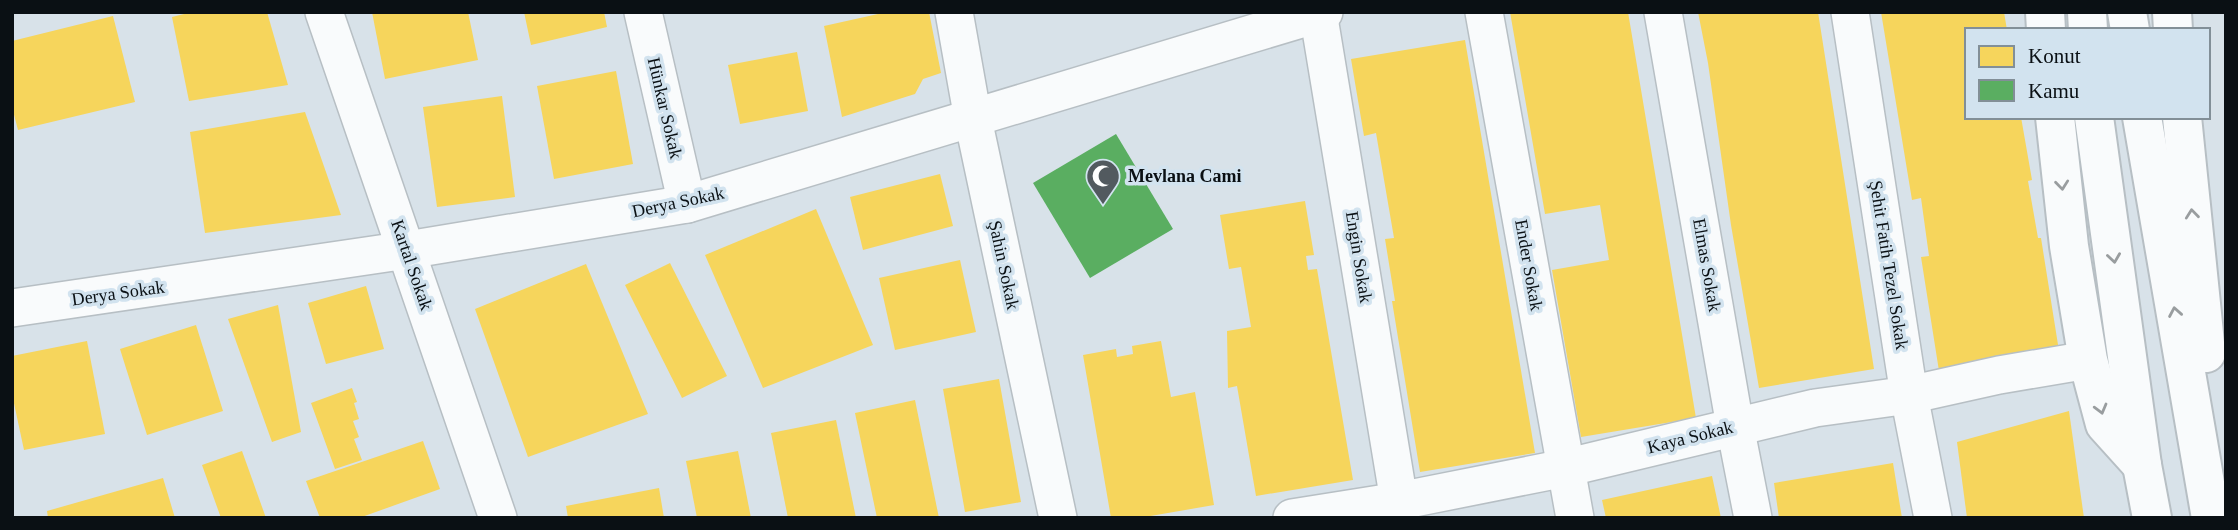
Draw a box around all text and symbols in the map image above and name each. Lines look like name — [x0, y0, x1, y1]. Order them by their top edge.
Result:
legend — [1965, 28, 2210, 119]
text: Konut — [2028, 44, 2081, 68]
street label: Hünkar Sokak — [644, 55, 686, 161]
text: Kamu — [2028, 79, 2080, 103]
mosque icon: Mevlana Cami — [1084, 157, 1122, 206]
place label: Mevlana Cami — [1128, 166, 1241, 186]
street label: Şehit Fatih Tezel Sokak — [1866, 179, 1912, 351]
one-way arrow — [2055, 179, 2070, 191]
street label: Derya Sokak — [630, 183, 726, 221]
one-way arrow — [2184, 208, 2199, 220]
street label: Engin Sokak — [1342, 210, 1376, 304]
street label: Kartal Sokak — [387, 217, 437, 313]
street label: Elmas Sokak — [1689, 217, 1725, 313]
street label: Ender Sokak — [1511, 218, 1547, 312]
street label: Şahin Sokak — [985, 219, 1023, 311]
one-way arrow — [2106, 252, 2121, 264]
street label: Derya Sokak — [70, 277, 166, 309]
one-way arrow — [2168, 306, 2183, 318]
one-way arrow — [2093, 403, 2107, 415]
street label: Kaya Sokak — [1645, 417, 1735, 457]

